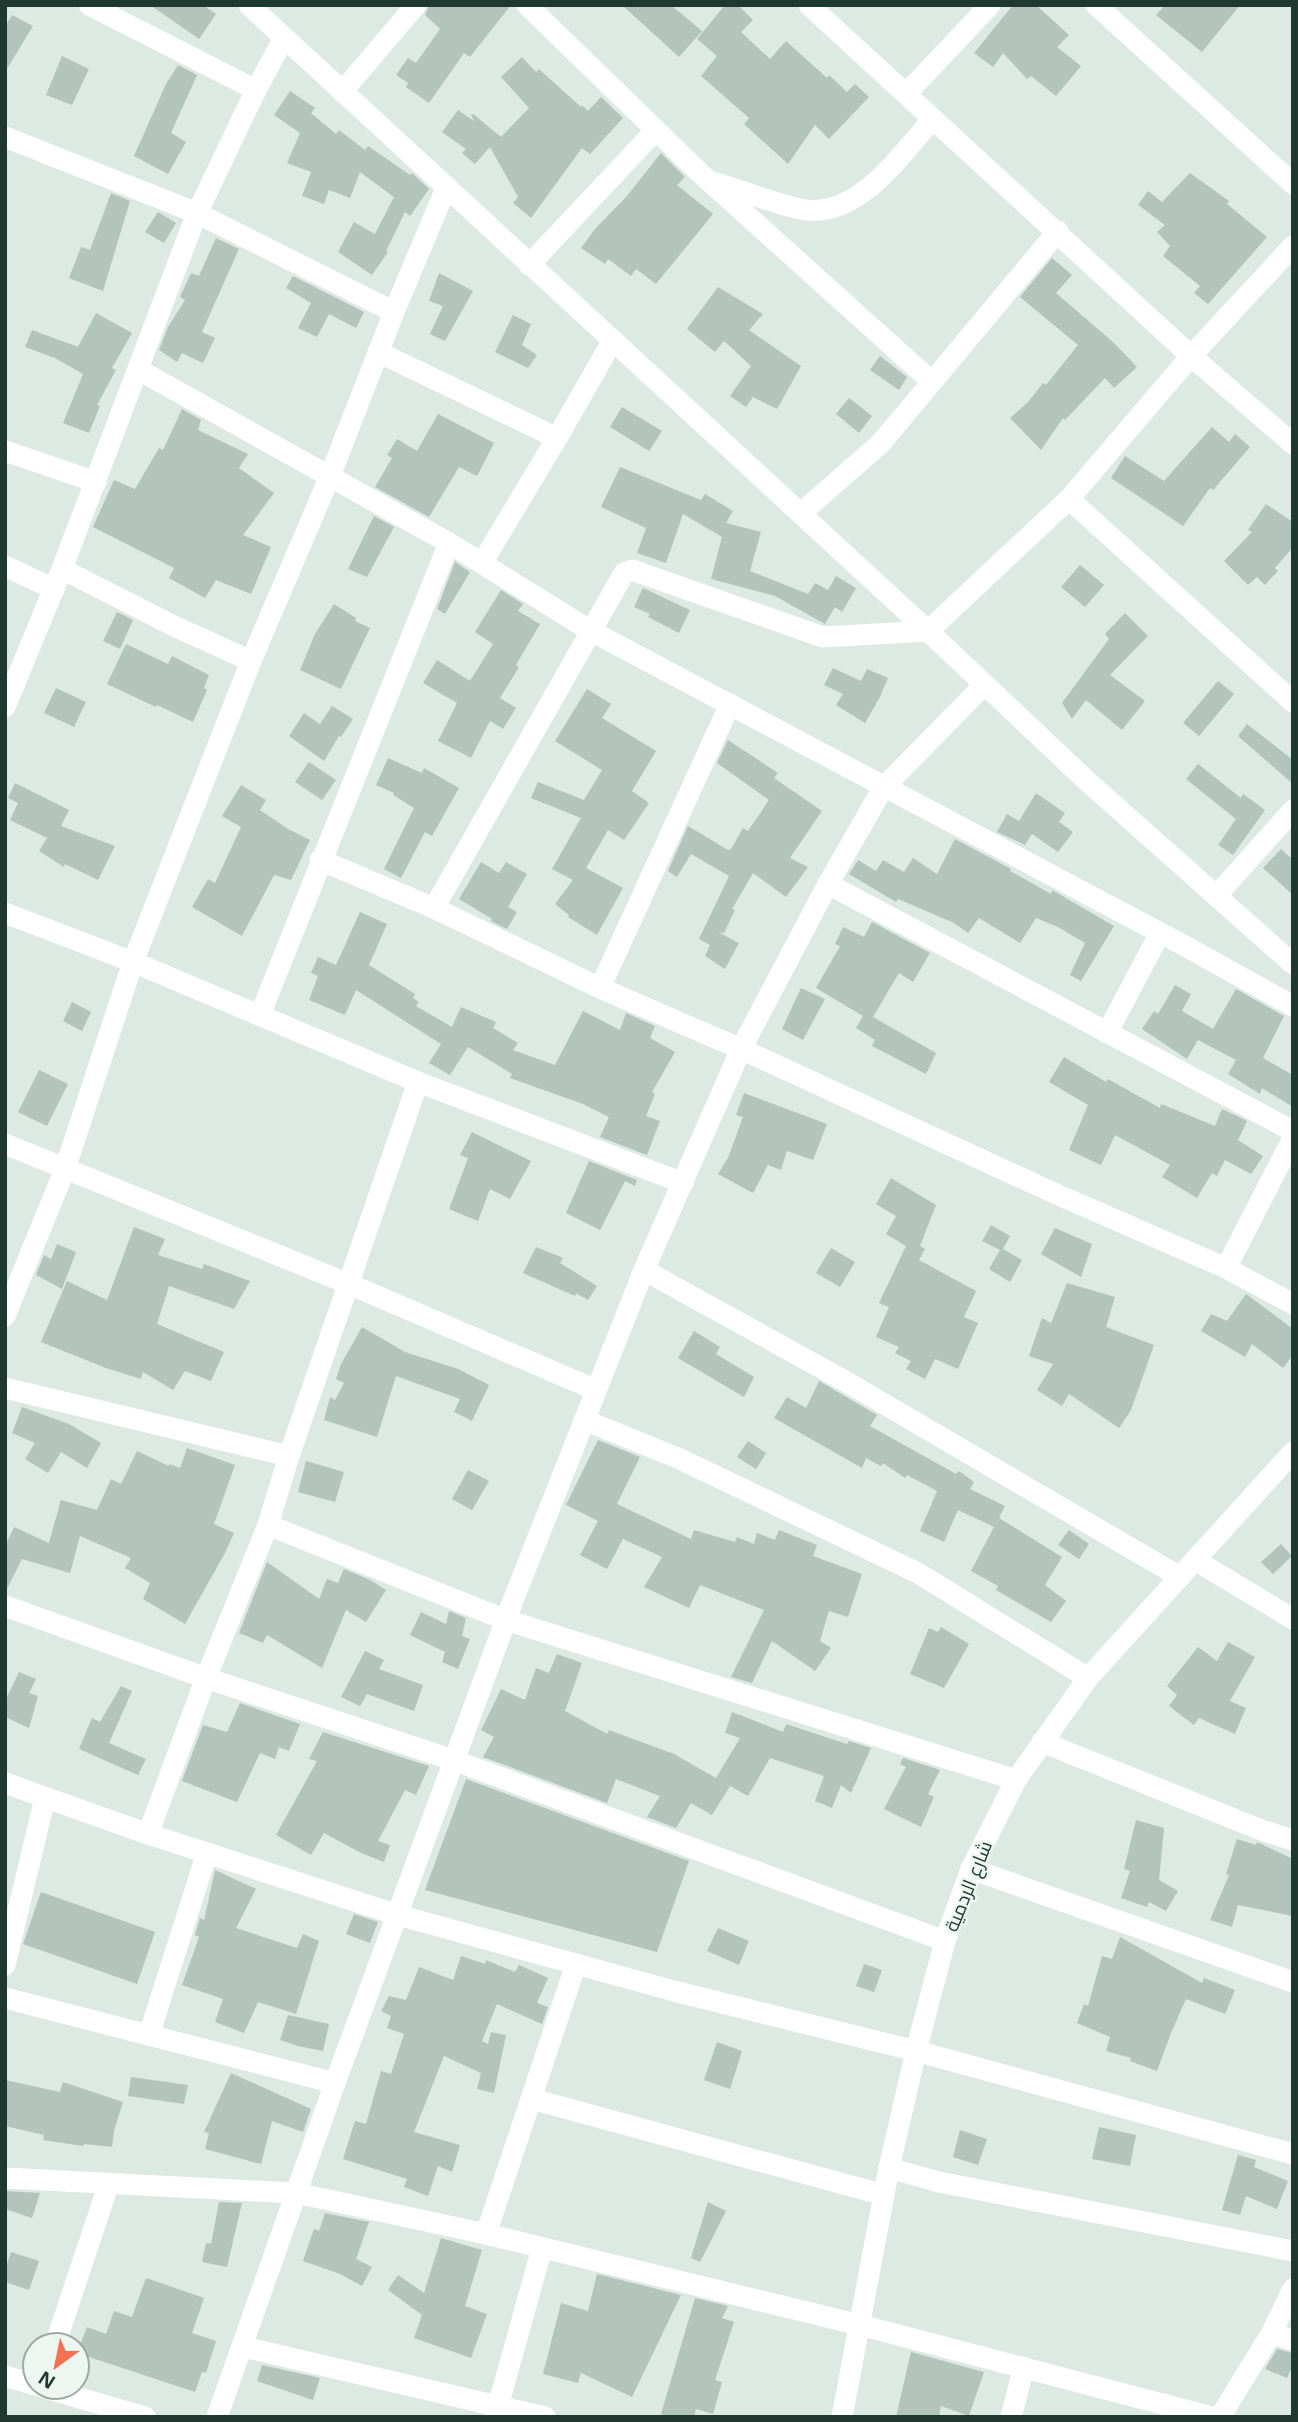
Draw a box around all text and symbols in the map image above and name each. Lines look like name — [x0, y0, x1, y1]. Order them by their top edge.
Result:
street label: شارع الردمية — [938, 1837, 999, 1936]
north arrow — [21, 2331, 91, 2401]
text: N — [33, 2365, 60, 2395]

